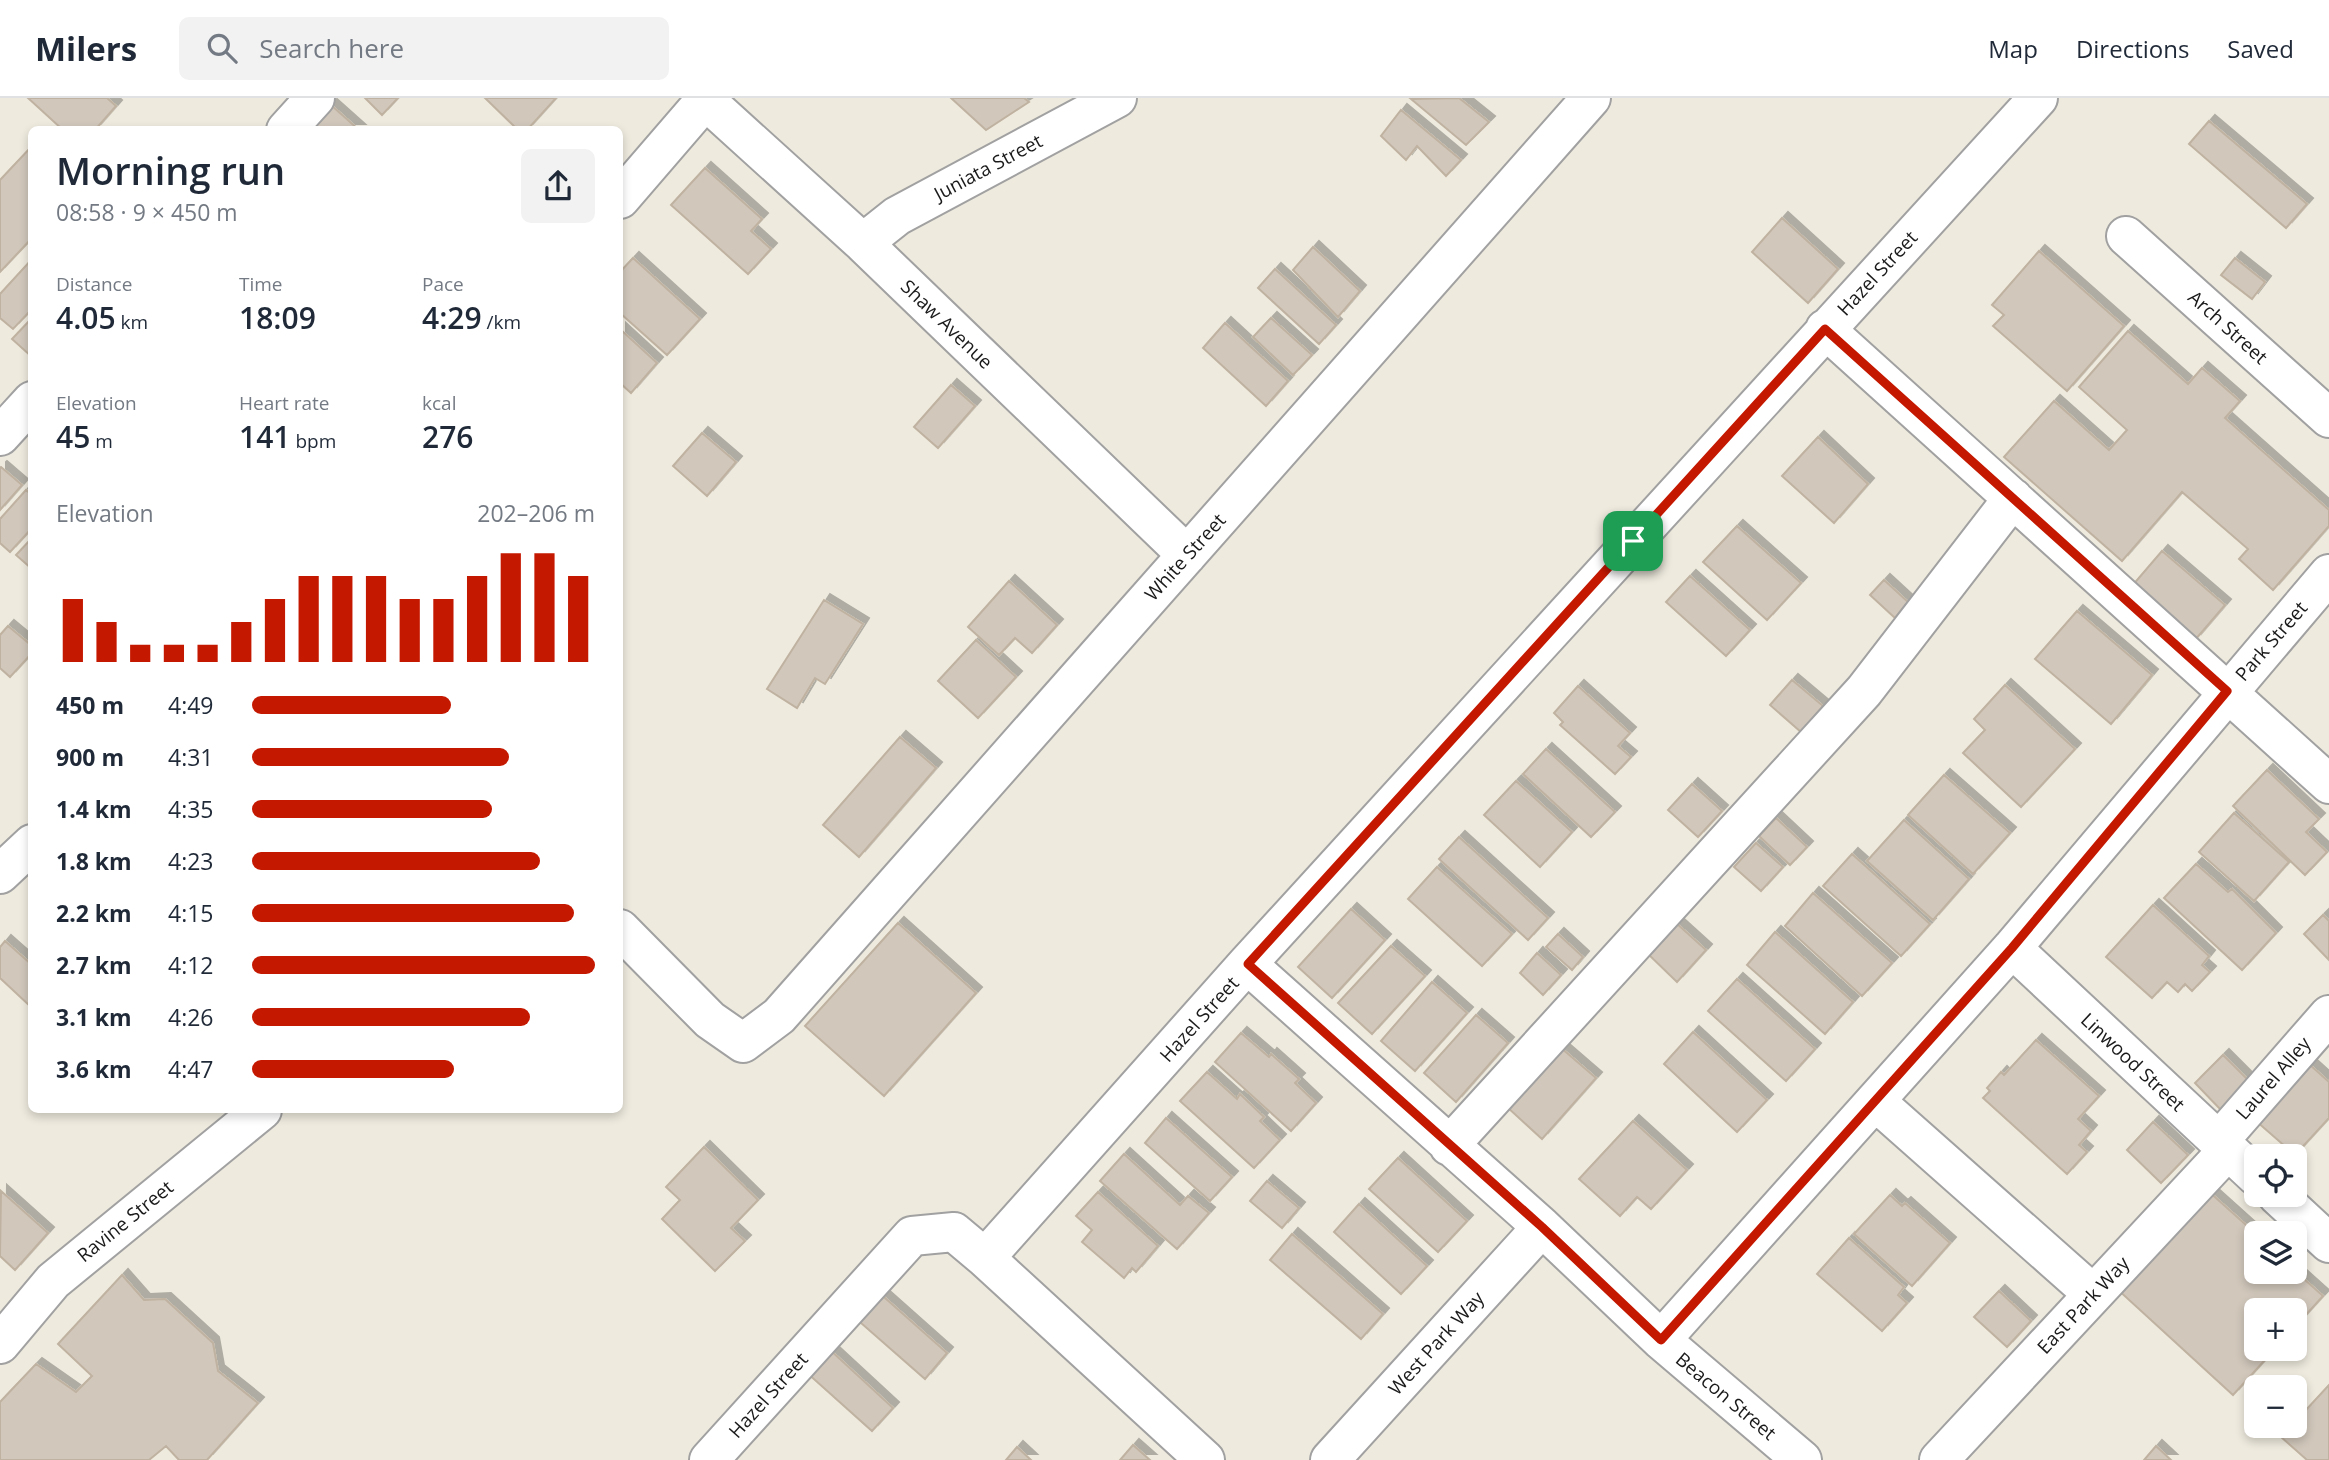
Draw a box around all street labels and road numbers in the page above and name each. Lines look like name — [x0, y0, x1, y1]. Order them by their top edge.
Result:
street label: Juniata Street — [928, 127, 1047, 207]
street label: Hazel Street — [1831, 225, 1923, 321]
street label: Shaw Avenue — [895, 274, 999, 374]
street label: Arch Street — [2183, 284, 2273, 370]
street label: White Street — [1139, 507, 1231, 606]
street label: Park Street — [2229, 595, 2313, 686]
street label: Hazel Street — [1154, 970, 1245, 1067]
street label: Linwood Street — [2075, 1007, 2191, 1117]
street label: Laurel Alley — [2230, 1031, 2317, 1125]
street label: Ravine Street — [71, 1174, 179, 1268]
street label: East Park Way — [2031, 1250, 2135, 1359]
street label: West Park Way — [1382, 1285, 1490, 1400]
street label: Hazel Street — [723, 1346, 814, 1443]
street label: Beacon Street — [1670, 1346, 1782, 1446]

